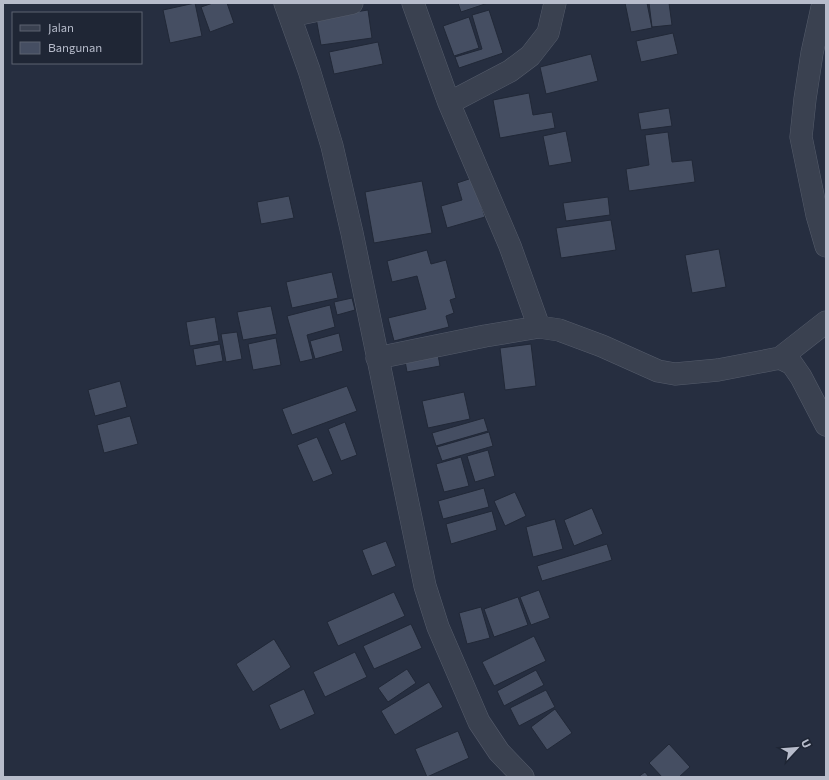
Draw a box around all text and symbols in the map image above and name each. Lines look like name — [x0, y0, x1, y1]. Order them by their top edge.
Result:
legend — [12, 12, 142, 64]
text: Jalan — [48, 20, 74, 35]
text: Bangunan — [48, 40, 102, 54]
north arrow — [777, 728, 817, 768]
text: U — [799, 737, 814, 750]

